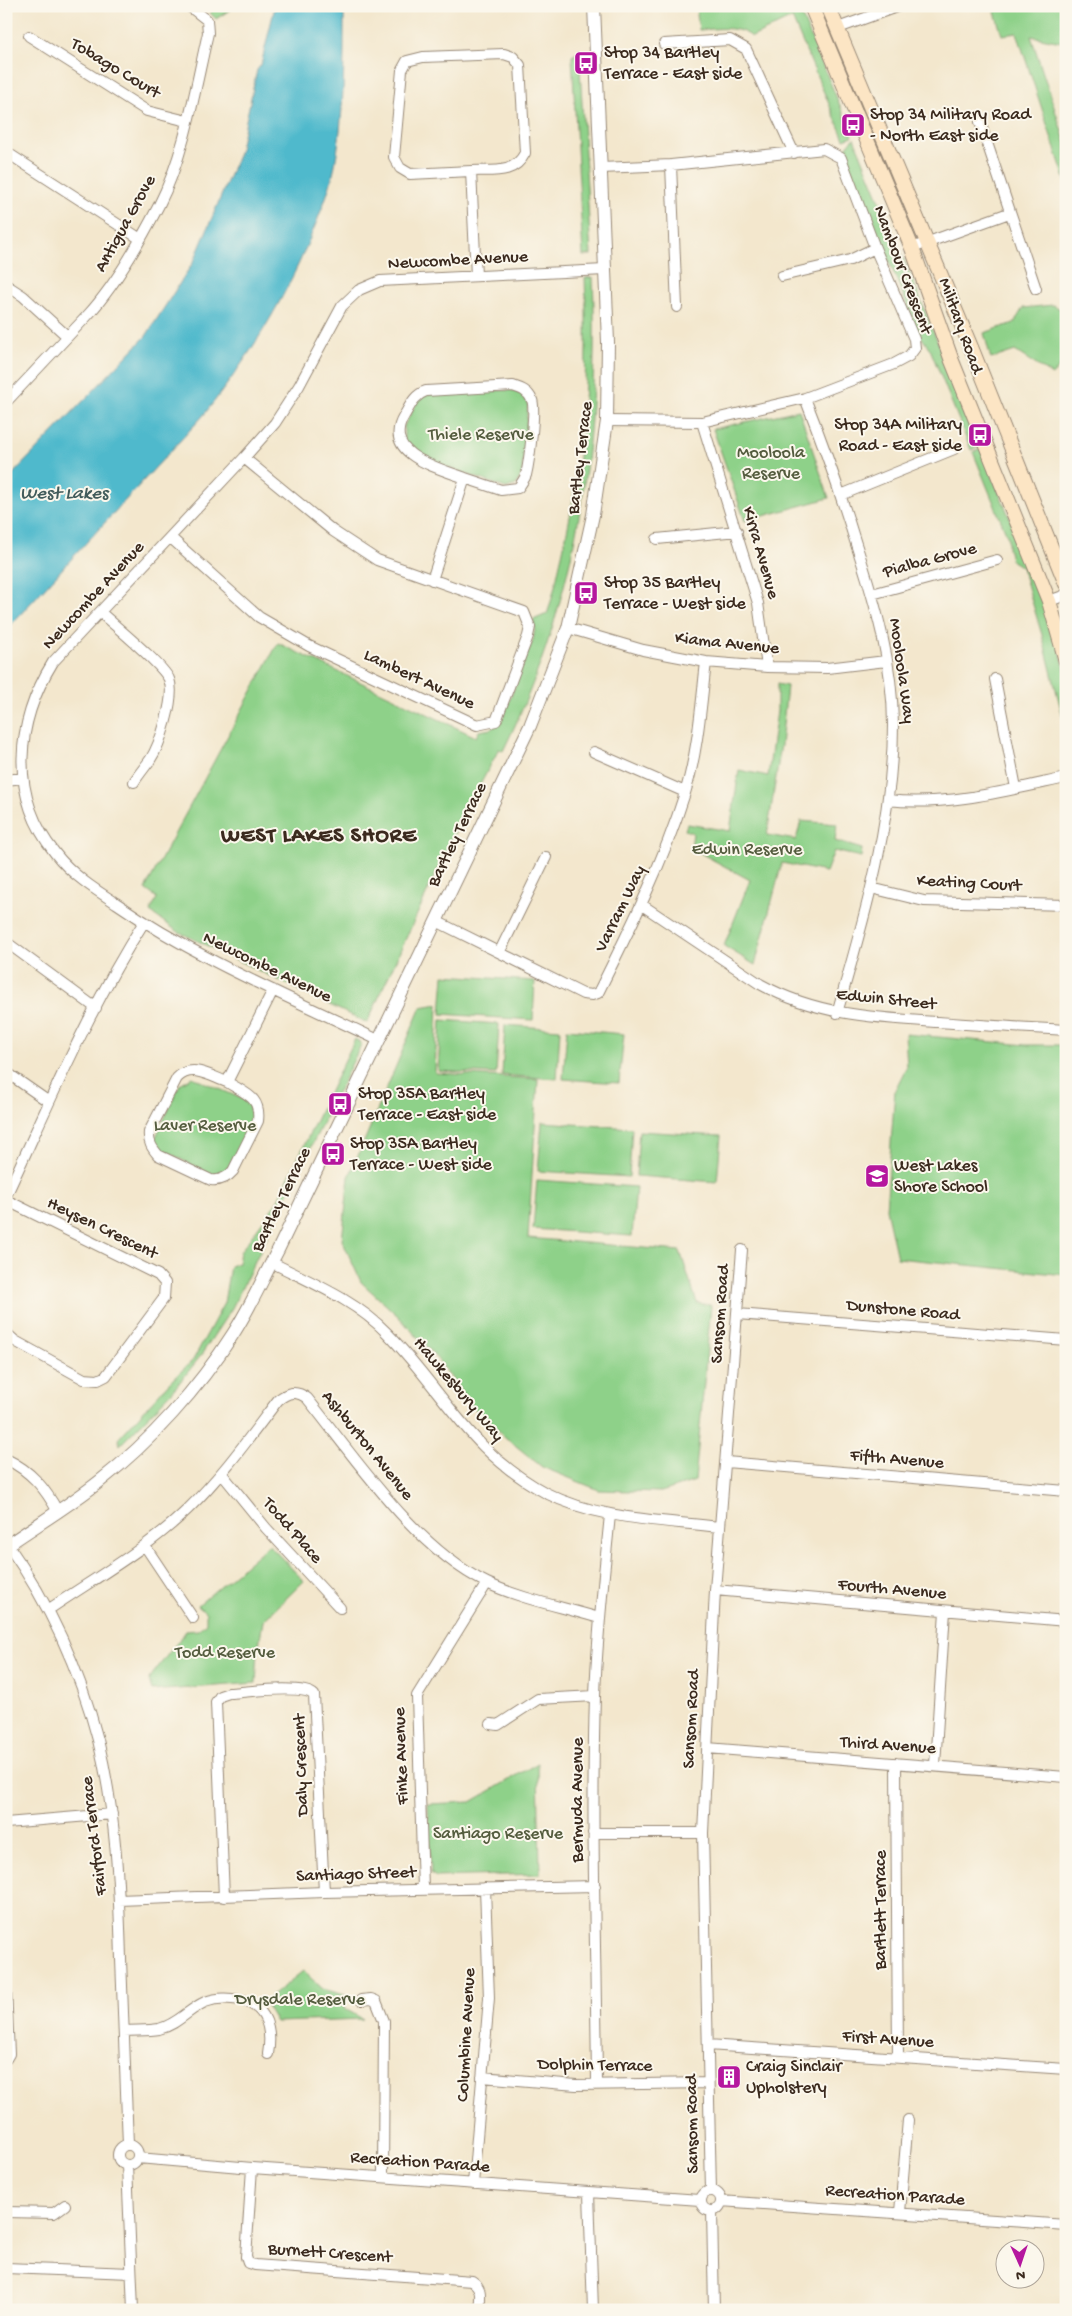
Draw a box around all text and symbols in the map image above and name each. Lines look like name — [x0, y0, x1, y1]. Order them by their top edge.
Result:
street label: Tobago Court — [66, 34, 165, 105]
place label: Stop 34 Bartley Terrace - East side — [603, 43, 743, 85]
bus stop icon: Stop 34 Bartley Terrace - East side — [573, 50, 599, 76]
place label: Stop 34 Military Road - North East side — [870, 105, 1032, 147]
bus stop icon: Stop 34 Military Road - North East side — [840, 112, 866, 138]
street label: Antigua Grove — [91, 171, 162, 276]
street label: Nambour Crescent — [868, 203, 937, 339]
street label: Newcombe Avenue — [387, 247, 529, 275]
street label: Military Road — [933, 275, 988, 378]
street label: Bartley Terrace — [564, 400, 598, 517]
place label: Stop 34A Military Road - East side — [834, 415, 963, 457]
bus stop icon: Stop 34A Military Road - East side — [967, 422, 993, 448]
park label: Thiele Reserve — [427, 425, 534, 446]
park label: Mooloola Reserve — [737, 443, 806, 485]
water label: West Lakes — [20, 483, 110, 506]
street label: Kirra Avenue — [737, 504, 783, 602]
street label: Newcombe Avenue — [38, 537, 150, 655]
street label: Pialba Grove — [880, 538, 980, 584]
place label: Stop 35 Bartley Terrace - West side — [603, 573, 746, 615]
bus stop icon: Stop 35 Bartley Terrace - West side — [573, 580, 599, 606]
street label: Mooloola Way — [883, 617, 919, 725]
street label: Kiama Avenue — [674, 628, 781, 660]
street label: Lambert Avenue — [360, 645, 479, 715]
street label: Bartley Terrace — [423, 779, 493, 892]
district label: WEST LAKES SHORE — [220, 824, 417, 850]
park label: Edwin Reserve — [692, 840, 803, 861]
street label: Varram Way — [591, 862, 651, 957]
street label: Keating Court — [916, 871, 1024, 897]
street label: Newcombe Avenue — [199, 928, 335, 1009]
street label: Edwin Street — [835, 984, 939, 1016]
place label: Stop 35A Bartley Terrace - East side — [357, 1084, 497, 1126]
bus stop icon: Stop 35A Bartley Terrace - East side — [327, 1091, 353, 1117]
park label: Laver Reserve — [154, 1116, 257, 1137]
place label: Stop 35A Bartley Terrace - West side — [349, 1134, 492, 1176]
bus stop icon: Stop 35A Bartley Terrace - West side — [320, 1141, 346, 1167]
street label: Bartley Terrace — [247, 1144, 317, 1257]
place label: West Lakes Shore School — [894, 1156, 988, 1198]
school or university icon: West Lakes Shore School — [864, 1163, 890, 1189]
street label: Heysen Crescent — [43, 1193, 162, 1266]
street label: Sansom Road — [707, 1262, 735, 1364]
street label: Dunstone Road — [845, 1296, 962, 1327]
street label: Hawkesbury Way — [408, 1334, 508, 1447]
street label: Ashburton Avenue — [316, 1387, 418, 1506]
street label: Fifth Avenue — [848, 1445, 945, 1475]
street label: Todd Place — [257, 1493, 327, 1569]
street label: Fourth Avenue — [836, 1575, 948, 1605]
park label: Todd Reserve — [174, 1643, 276, 1664]
street label: Sansom Road — [679, 1667, 705, 1769]
street label: Finke Avenue — [390, 1706, 414, 1806]
street label: Daly Crescent — [290, 1712, 314, 1817]
street label: Third Avenue — [838, 1732, 937, 1760]
street label: Bermuda Avenue — [568, 1737, 589, 1864]
street label: Fairford Terrace — [77, 1775, 113, 1898]
park label: Santiago Reserve — [433, 1824, 564, 1845]
street label: Bartlett Terrace — [871, 1850, 892, 1971]
street label: Santiago Street — [296, 1862, 418, 1888]
street label: Columbine Avenue — [453, 1967, 481, 2102]
park label: Drysdale Reserve — [234, 1990, 366, 2011]
street label: First Avenue — [840, 2026, 935, 2054]
street label: Dolphin Terrace — [536, 2054, 653, 2078]
place label: Craig Sinclair Upholstery — [746, 2057, 843, 2099]
building icon: Craig Sinclair Upholstery — [716, 2064, 742, 2090]
street label: Sansom Road — [682, 2073, 704, 2174]
street label: Recreation Parade — [349, 2148, 491, 2178]
street label: Recreation Parade — [824, 2181, 966, 2211]
north arrow — [994, 2238, 1044, 2288]
street label: Burnett Crescent — [266, 2239, 394, 2269]
text: N — [1016, 2266, 1026, 2283]

